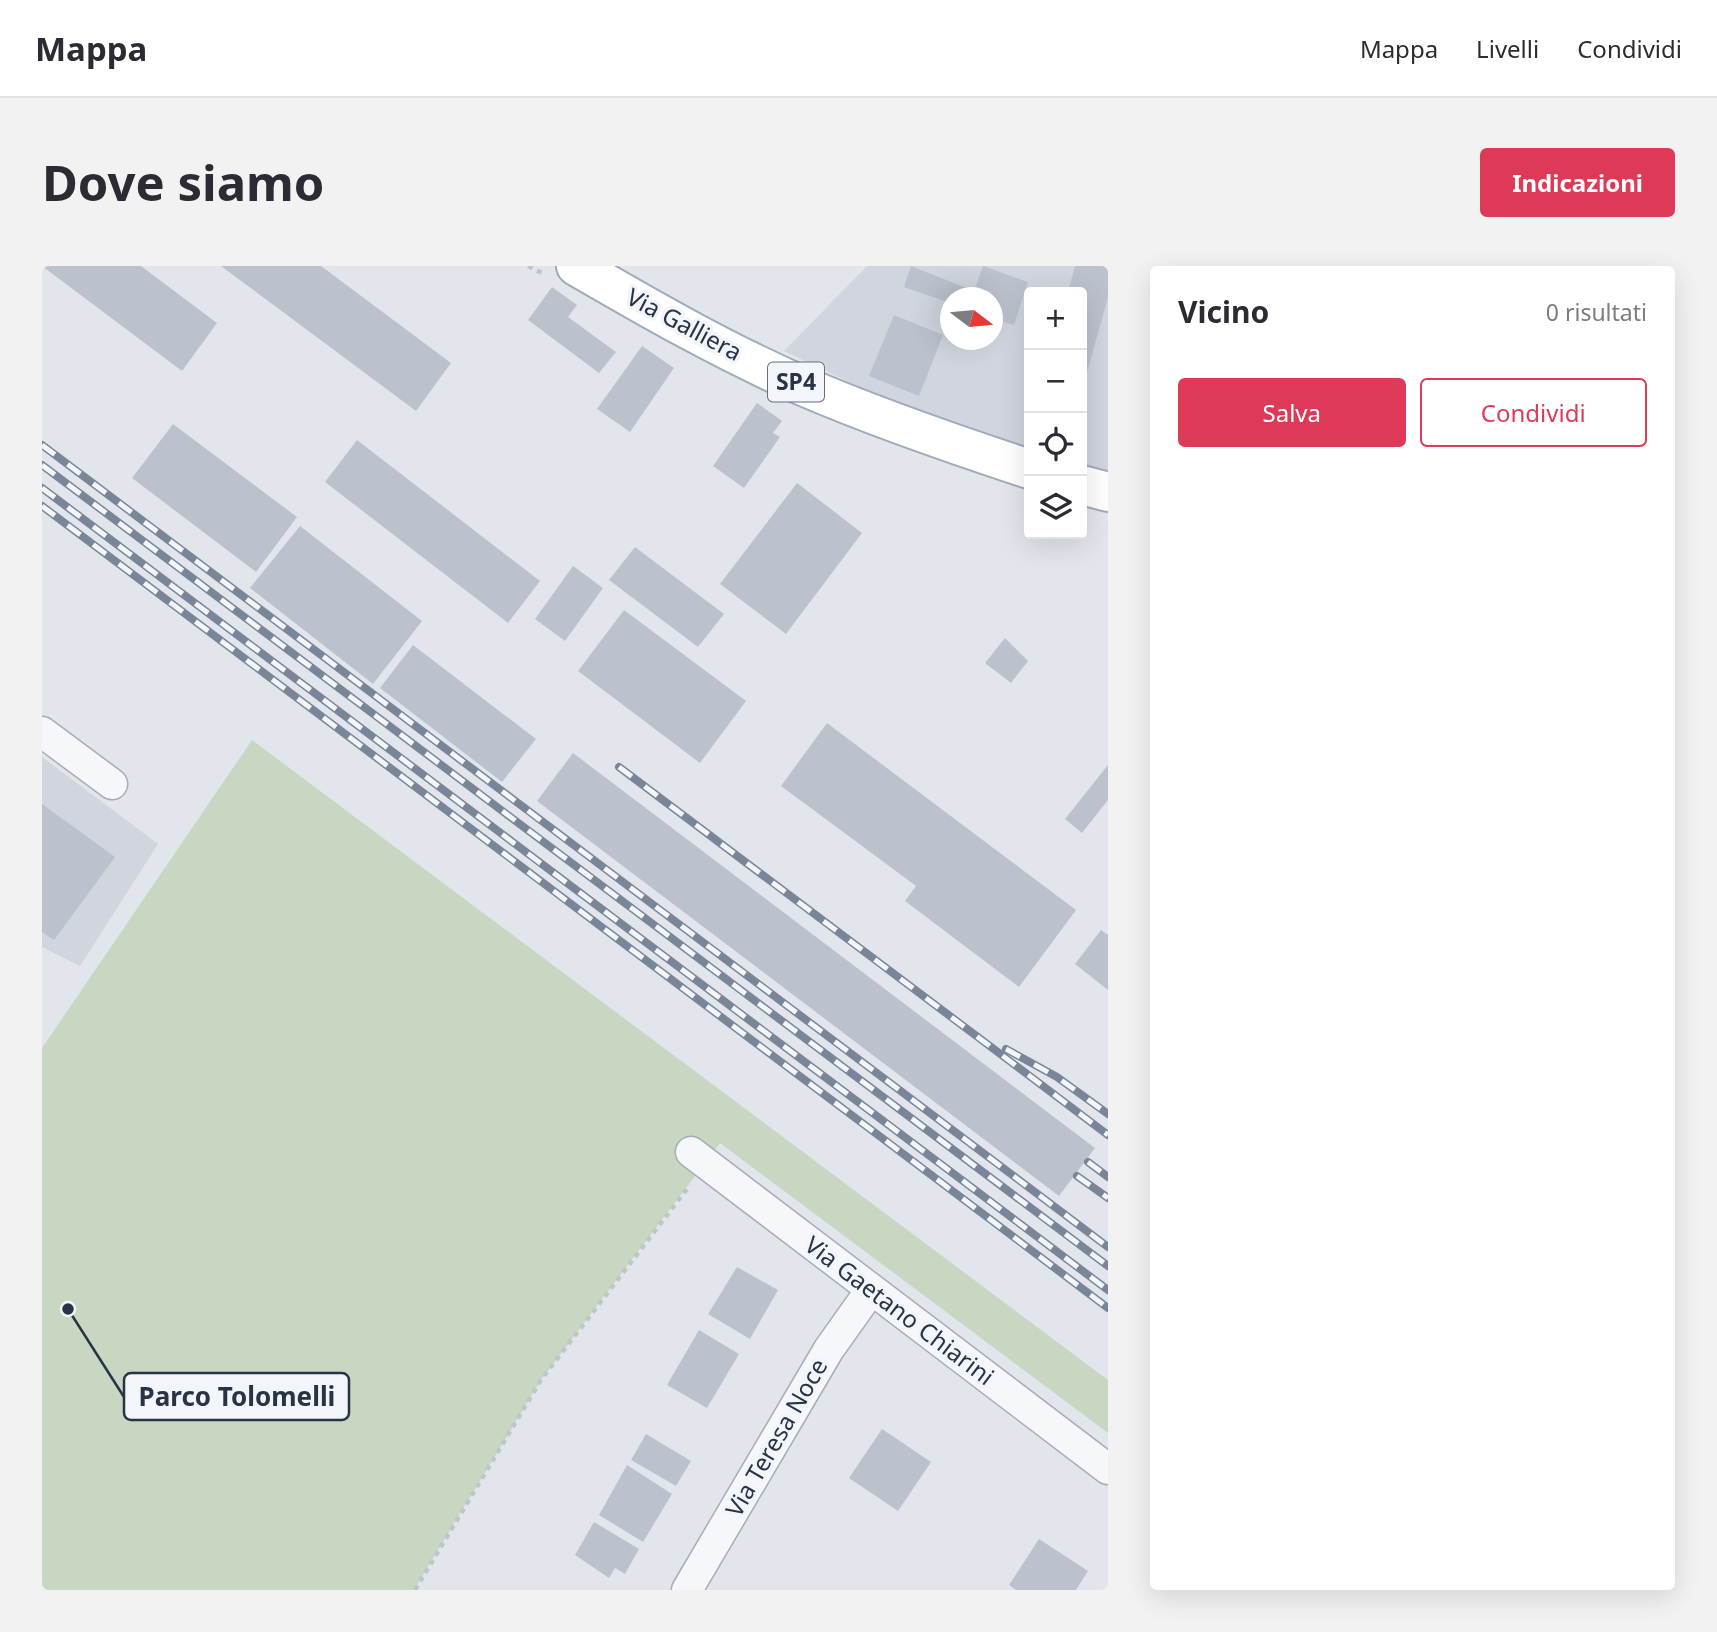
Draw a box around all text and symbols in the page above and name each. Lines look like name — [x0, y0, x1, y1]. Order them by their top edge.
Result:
text: Mappa — [35, 26, 147, 71]
text: Mappa — [1360, 32, 1438, 65]
text: Livelli — [1476, 32, 1539, 65]
text: Condividi — [1577, 32, 1682, 65]
button: Indicazioni — [1480, 148, 1675, 217]
text: Dove siamo — [42, 149, 325, 215]
street label: Via Galliera — [621, 279, 748, 368]
north arrow — [940, 287, 1003, 350]
map controls — [1024, 287, 1087, 539]
button: + — [1024, 287, 1087, 350]
text: Vicino — [1178, 291, 1269, 332]
text: 0 risultati — [1546, 296, 1647, 328]
button: − — [1024, 350, 1087, 413]
road number: SP4 — [768, 363, 824, 402]
button: Salva — [1178, 378, 1406, 447]
button: Condividi — [1420, 378, 1647, 447]
button: locate — [1024, 413, 1087, 476]
button: layers — [1024, 476, 1087, 539]
street label: Via Gaetano Chiarini — [798, 1228, 1001, 1392]
street label: Via Teresa Noce — [717, 1352, 834, 1522]
callout: Parco Tolomelli — [124, 1373, 349, 1420]
text: Parco Tolomelli — [139, 1378, 335, 1414]

